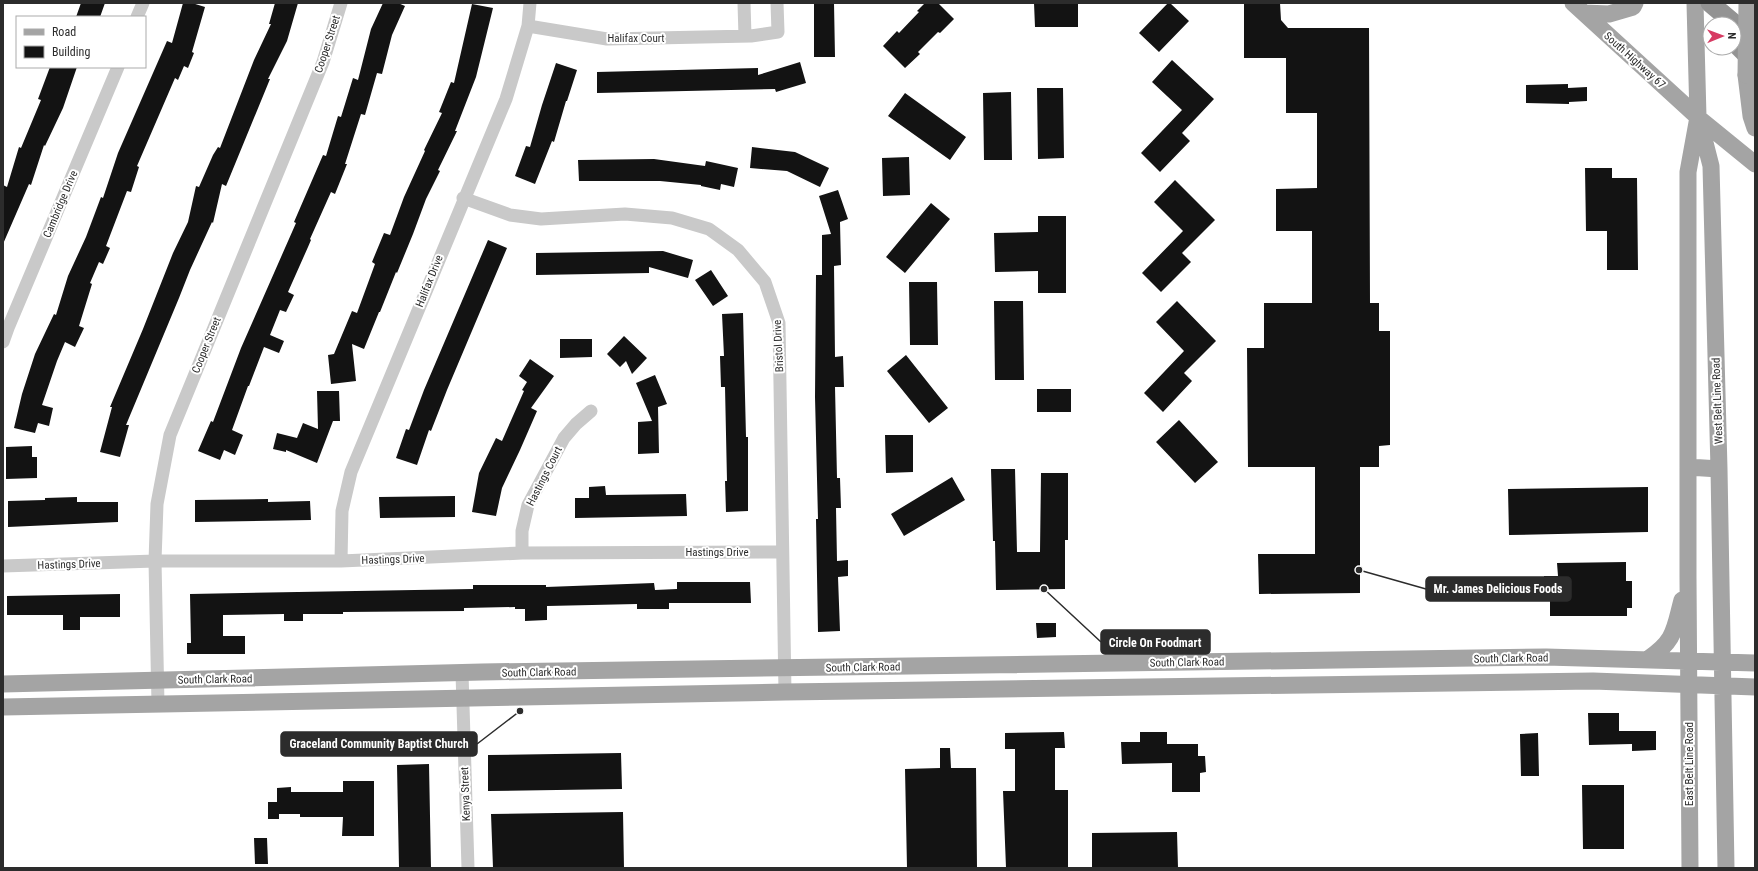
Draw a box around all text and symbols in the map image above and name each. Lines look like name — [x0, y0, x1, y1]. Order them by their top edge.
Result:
street label: Cooper Street — [312, 14, 343, 74]
legend — [16, 16, 146, 68]
north arrow — [1702, 16, 1742, 56]
text: Road — [52, 25, 76, 39]
street label: South Highway 67 — [1601, 29, 1668, 91]
street label: Halifax Court — [607, 32, 665, 45]
text: N — [1725, 32, 1738, 40]
text: Building — [52, 45, 90, 59]
street label: Cambridge Drive — [40, 169, 80, 240]
street label: Halifax Drive — [413, 253, 446, 309]
street label: Cooper Street — [189, 315, 224, 375]
street label: Bristol Drive — [771, 319, 786, 373]
street label: West Belt Line Road — [1709, 358, 1726, 444]
street label: Hastings Court — [524, 444, 565, 508]
street label: Hastings Drive — [685, 546, 749, 559]
street label: Hastings Drive — [361, 552, 425, 567]
street label: Hastings Drive — [37, 557, 101, 572]
callout: Mr. James Delicious Foods — [1426, 577, 1571, 601]
text: Mr. James Delicious Foods — [1434, 582, 1563, 596]
callout: Circle On Foodmart — [1101, 630, 1210, 654]
text: Circle On Foodmart — [1109, 636, 1202, 650]
street label: South Clark Road — [1474, 651, 1548, 666]
street label: South Clark Road — [1150, 655, 1224, 670]
street label: South Clark Road — [826, 660, 900, 675]
street label: South Clark Road — [502, 665, 576, 680]
street label: South Clark Road — [178, 672, 252, 687]
street label: East Belt Line Road — [1683, 722, 1696, 806]
callout: Graceland Community Baptist Church — [281, 732, 477, 756]
text: Graceland Community Baptist Church — [289, 737, 469, 751]
street label: Kenya Street — [458, 767, 473, 821]

